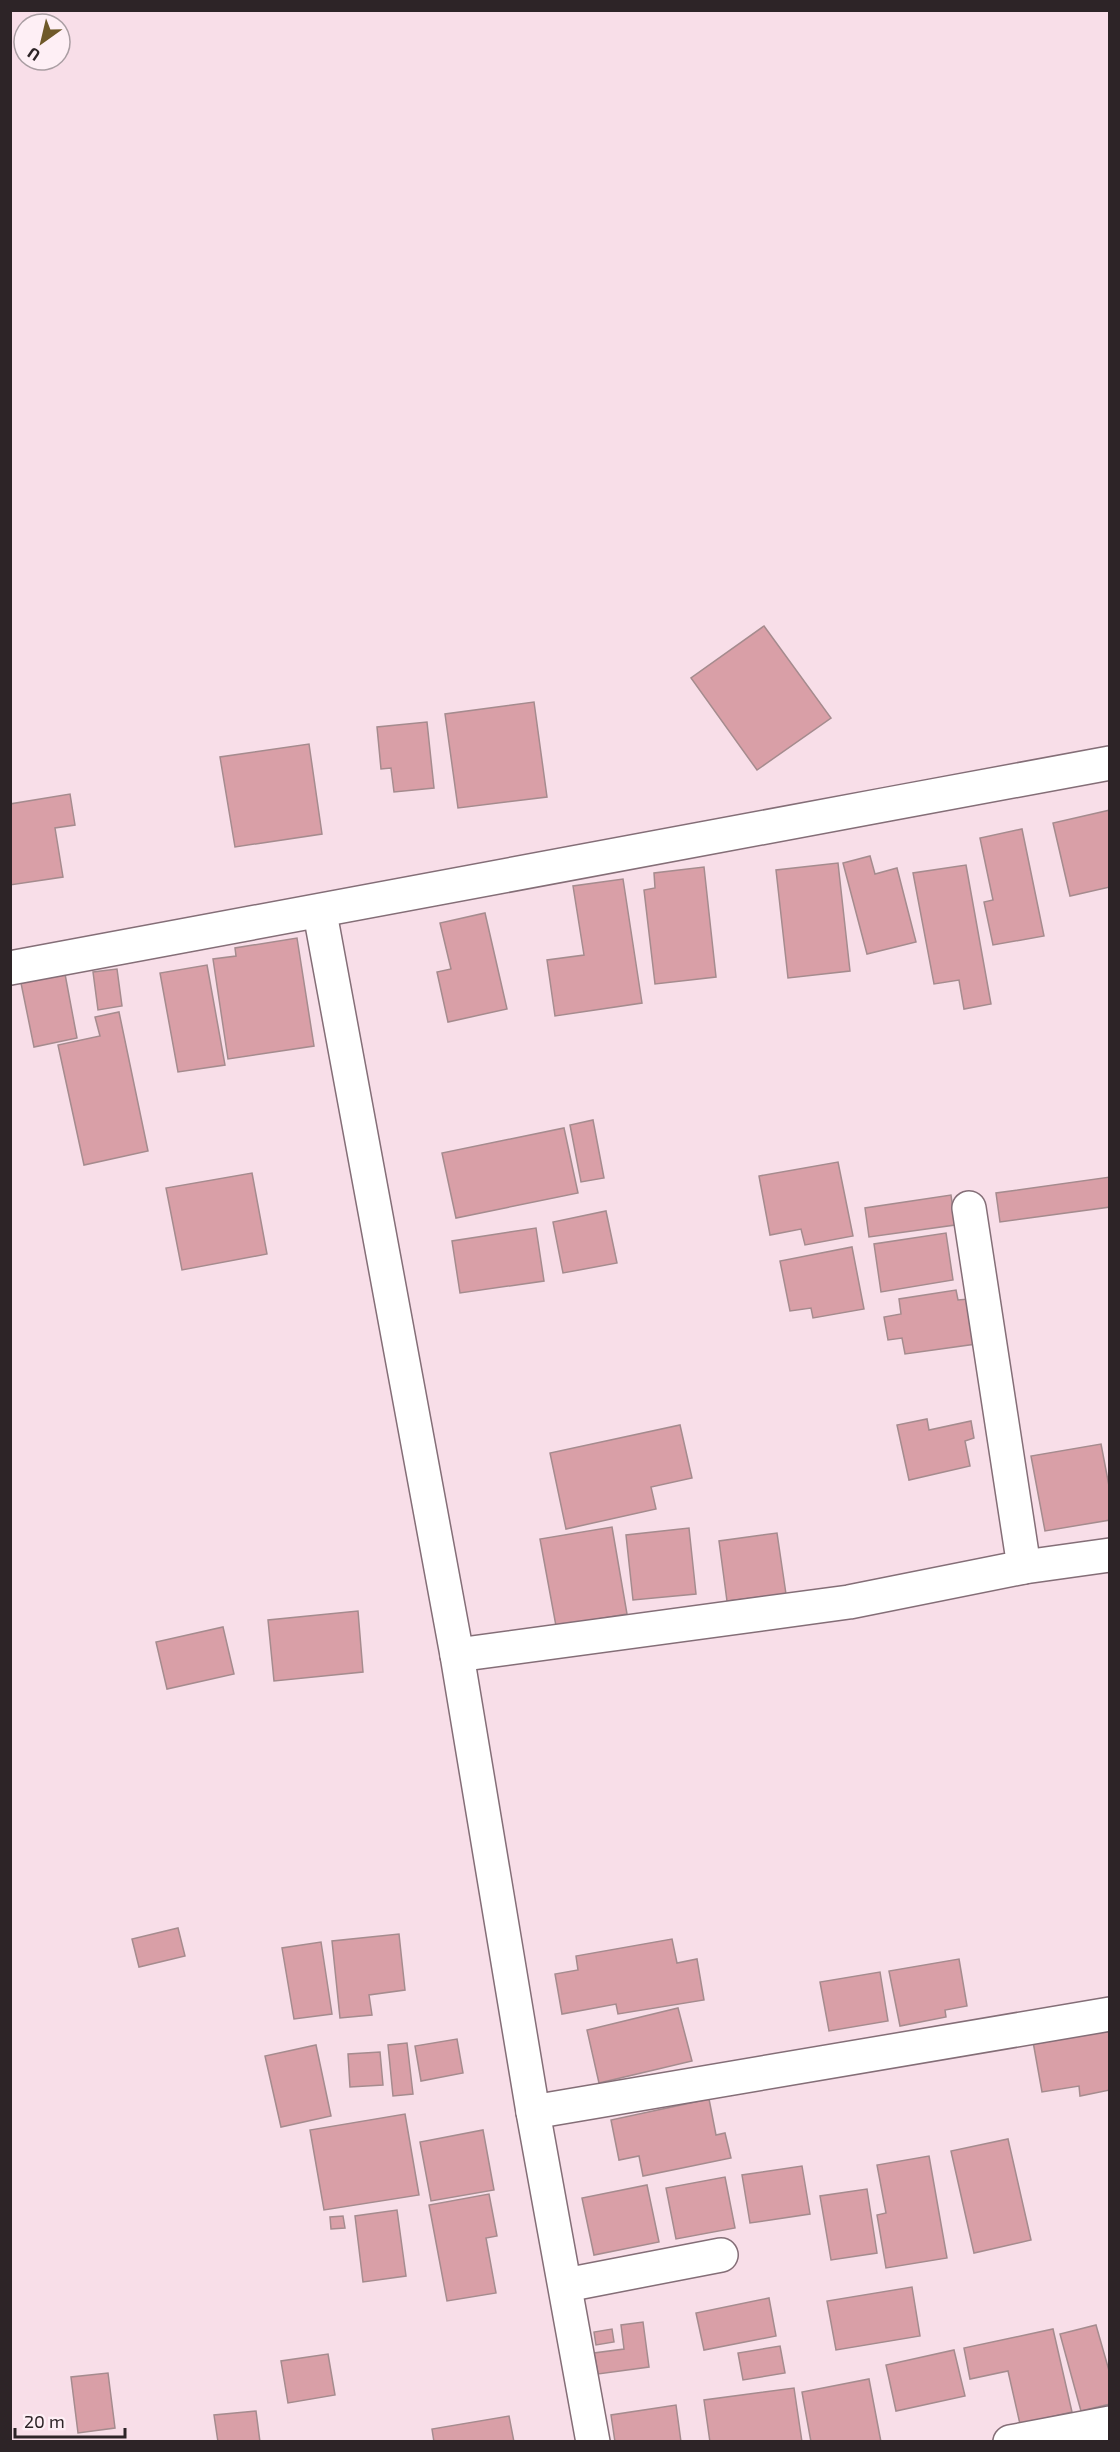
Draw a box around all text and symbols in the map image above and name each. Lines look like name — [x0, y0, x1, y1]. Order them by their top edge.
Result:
north arrow — [12, 12, 72, 72]
text: U — [23, 44, 43, 66]
scale bar — [15, 2401, 124, 2439]
text: 20 m — [24, 2410, 65, 2432]

